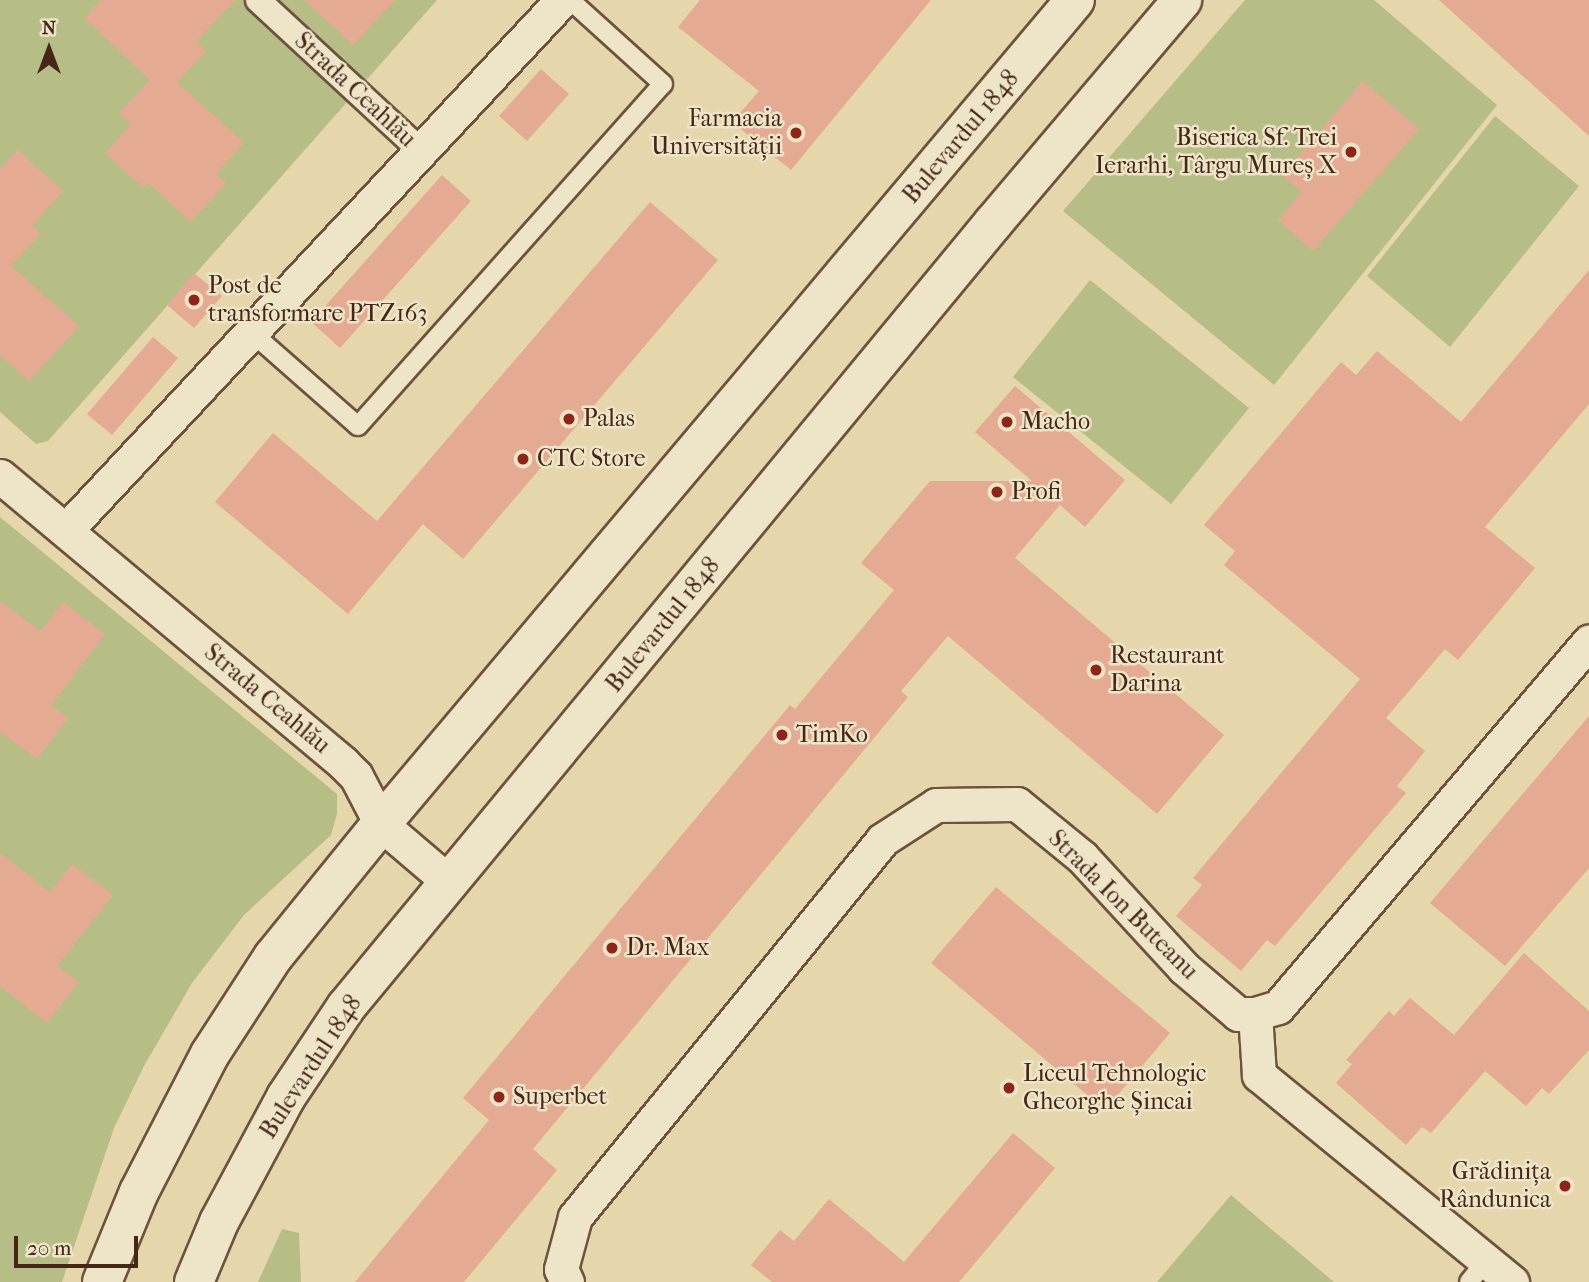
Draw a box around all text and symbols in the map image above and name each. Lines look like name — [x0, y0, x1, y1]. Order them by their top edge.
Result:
north arrow — [14, 14, 84, 84]
text: N — [42, 17, 56, 39]
street label: Strada Ceahlău — [288, 26, 422, 154]
street label: Bulevardul 1848 — [897, 64, 1025, 210]
place label: Farmacia Universității — [651, 105, 782, 161]
place label: Biserica Sf. Trei Ierarhi, Târgu Mureș X — [1095, 124, 1337, 180]
marker: Farmacia Universității — [788, 125, 804, 141]
marker: Biserica Sf. Trei Ierarhi, Târgu Mureș X — [1343, 144, 1359, 160]
place label: Post de transformare PTZ163 — [208, 272, 427, 328]
marker: Post de transformare PTZ163 — [186, 292, 202, 308]
place label: Palas — [583, 405, 635, 433]
place label: Macho — [1021, 408, 1090, 436]
marker: Palas — [561, 411, 577, 427]
marker: Macho — [999, 414, 1015, 430]
place label: CTC Store — [537, 445, 646, 473]
marker: CTC Store — [515, 451, 531, 467]
place label: Profi — [1011, 478, 1061, 506]
marker: Profi — [989, 484, 1005, 500]
street label: Bulevardul 1848 — [600, 552, 726, 698]
street label: Strada Ceahlău — [198, 638, 336, 760]
place label: Restaurant Darina — [1110, 642, 1225, 698]
marker: Restaurant Darina — [1088, 662, 1104, 678]
place label: TimKo — [796, 721, 868, 749]
marker: TimKo — [774, 727, 790, 743]
street label: Strada Ion Buteanu — [1042, 824, 1204, 986]
place label: Dr. Max — [626, 934, 709, 962]
marker: Dr. Max — [604, 940, 620, 956]
street label: Bulevardul 1848 — [254, 990, 368, 1144]
place label: Liceul Tehnologic Gheorghe Șincai — [1023, 1060, 1206, 1116]
marker: Liceul Tehnologic Gheorghe Șincai — [1001, 1080, 1017, 1096]
place label: Superbet — [513, 1083, 607, 1111]
marker: Superbet — [491, 1089, 507, 1105]
place label: Grădinița Rândunica — [1439, 1158, 1551, 1214]
marker: Grădinița Rândunica — [1557, 1178, 1573, 1194]
scale bar — [18, 1222, 142, 1266]
text: 20 m — [27, 1236, 71, 1260]

